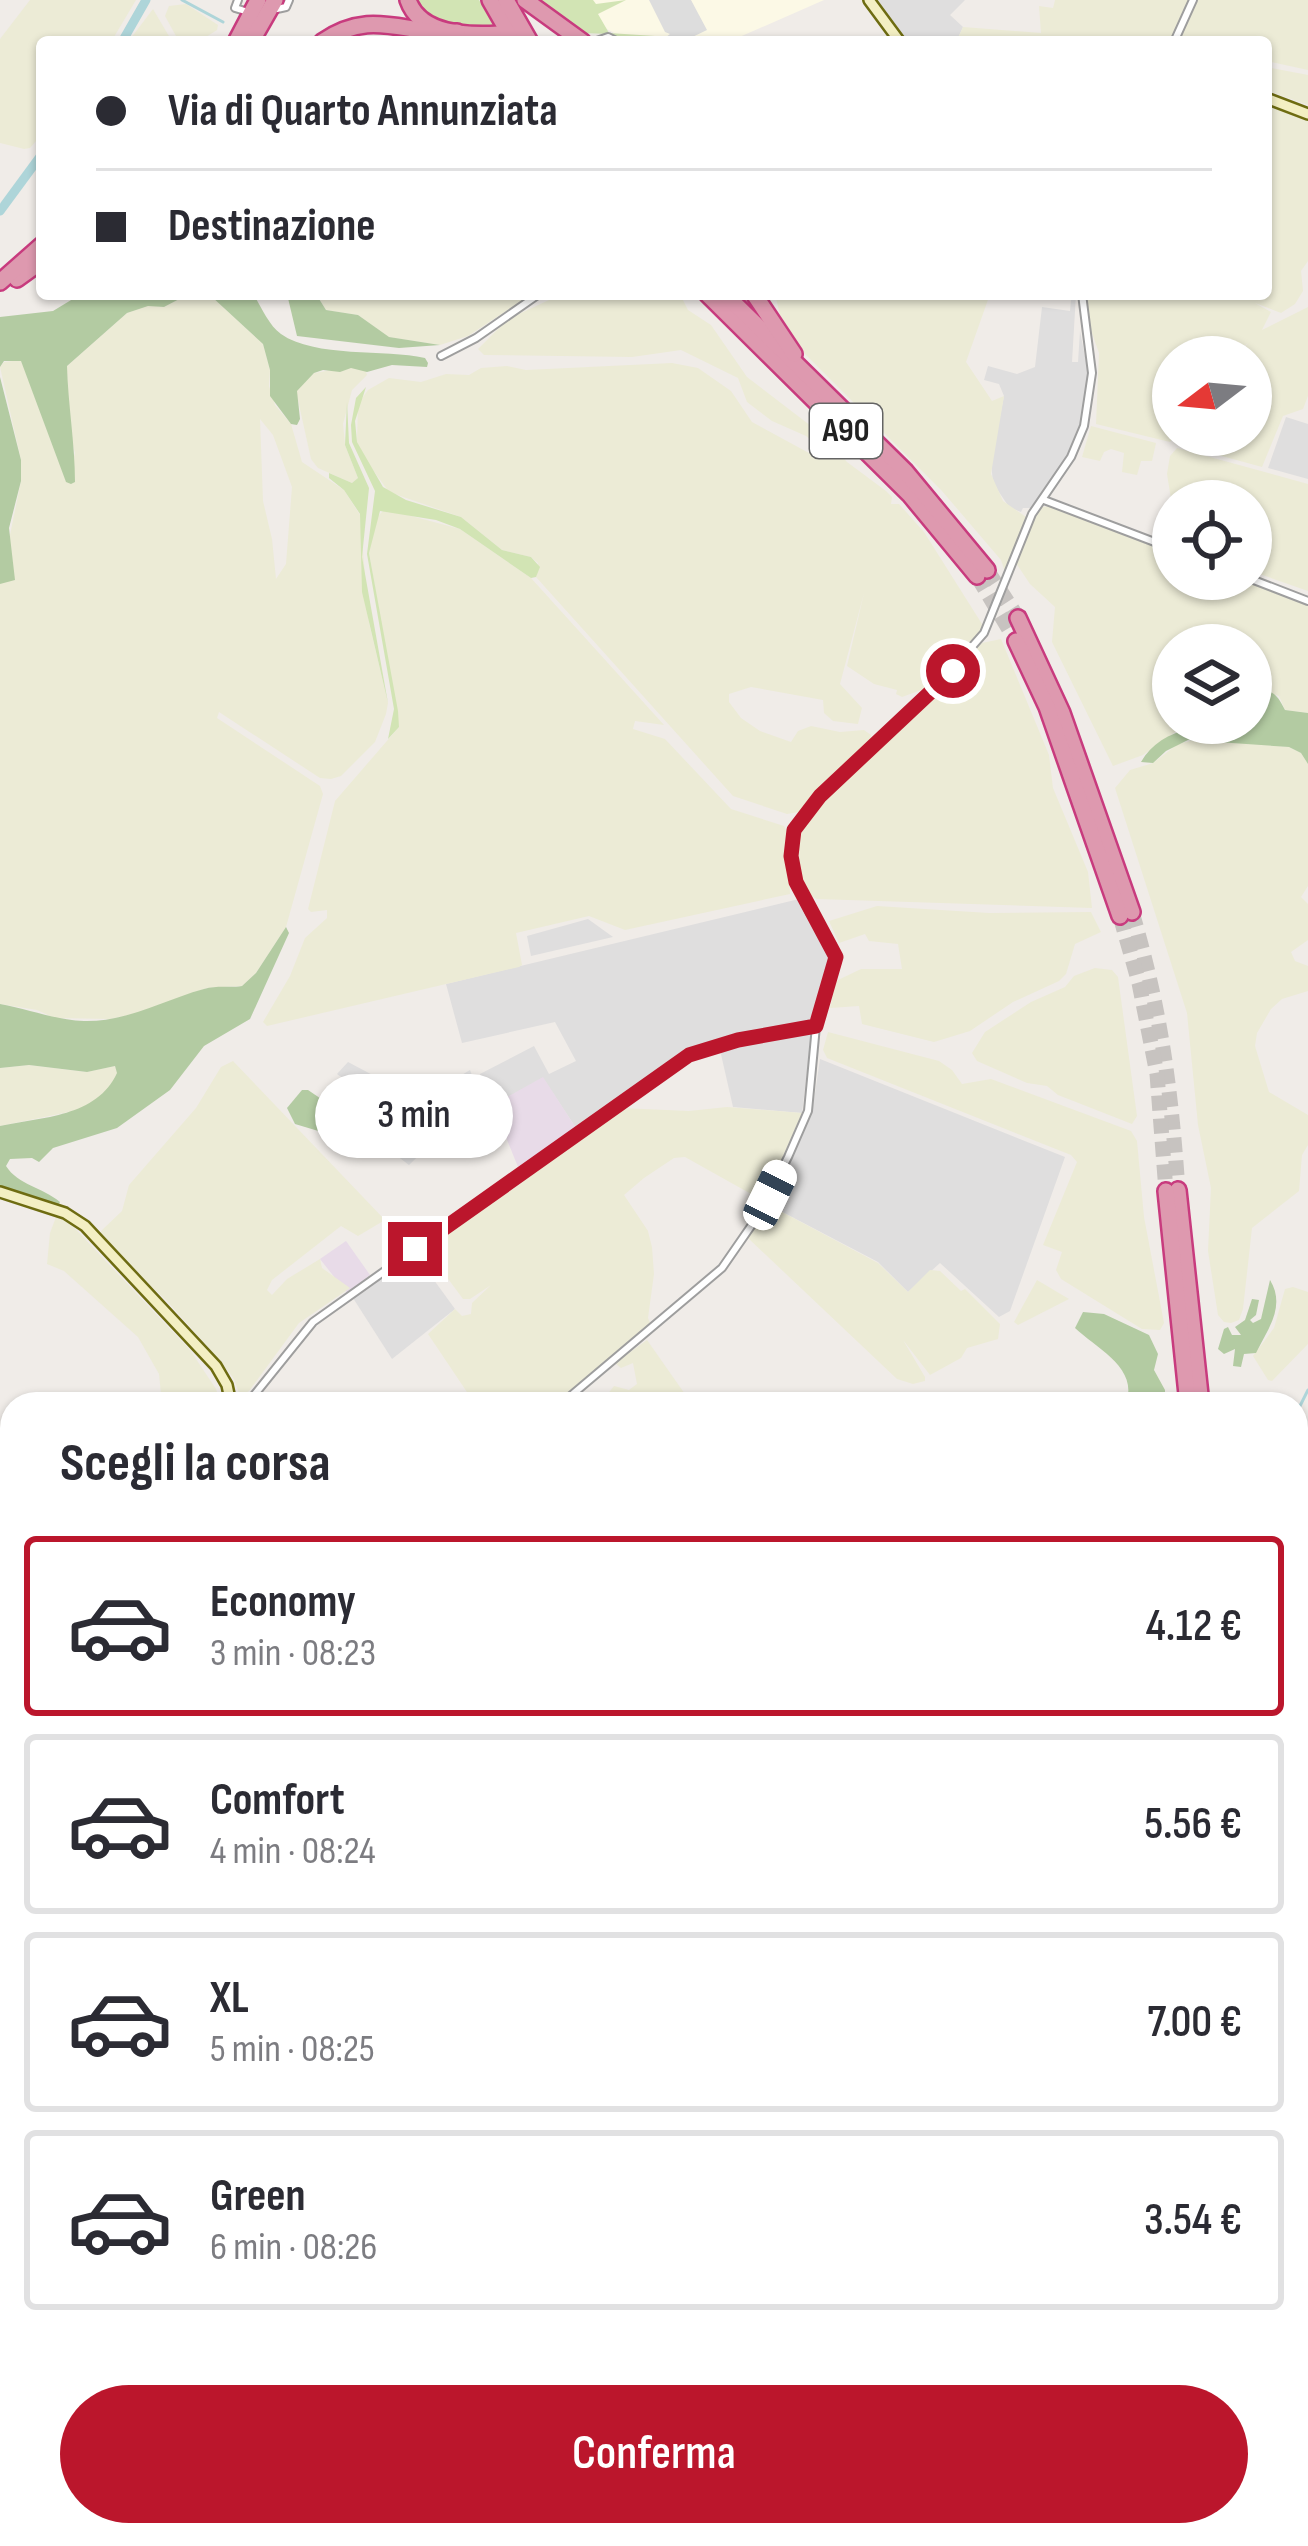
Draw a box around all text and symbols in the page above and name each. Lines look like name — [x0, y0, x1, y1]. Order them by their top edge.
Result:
text: Via di Quarto Annunziata — [168, 84, 558, 139]
text: Destinazione — [168, 199, 376, 254]
north arrow — [1152, 336, 1272, 456]
map controls — [1152, 336, 1272, 744]
road number: A90 — [810, 404, 882, 458]
button: locate — [1152, 480, 1272, 600]
button: layers — [1152, 624, 1272, 744]
route start — [926, 644, 980, 698]
callout: 3 min — [316, 1075, 514, 1159]
text: 3 min — [377, 1092, 451, 1139]
car — [738, 1155, 802, 1235]
route end — [388, 1222, 442, 1276]
text: Scegli la corsa — [60, 1431, 331, 1496]
icon: car — [66, 1572, 174, 1680]
text: Economy — [210, 1575, 356, 1630]
text: 4.12 € — [1146, 1599, 1242, 1654]
text: 3 min · 08:23 — [210, 1630, 376, 1677]
icon: car — [66, 1770, 174, 1878]
text: Comfort — [210, 1773, 345, 1828]
text: 5.56 € — [1144, 1797, 1242, 1852]
text: 4 min · 08:24 — [210, 1828, 376, 1875]
icon: car — [66, 1968, 174, 2076]
text: XL — [210, 1971, 249, 2026]
text: 7.00 € — [1147, 1995, 1242, 2050]
text: 5 min · 08:25 — [210, 2026, 375, 2073]
icon: car — [66, 2166, 174, 2274]
text: Green — [210, 2169, 306, 2224]
text: 3.54 € — [1144, 2193, 1242, 2248]
text: 6 min · 08:26 — [210, 2224, 377, 2271]
button: Conferma — [60, 2385, 1248, 2523]

